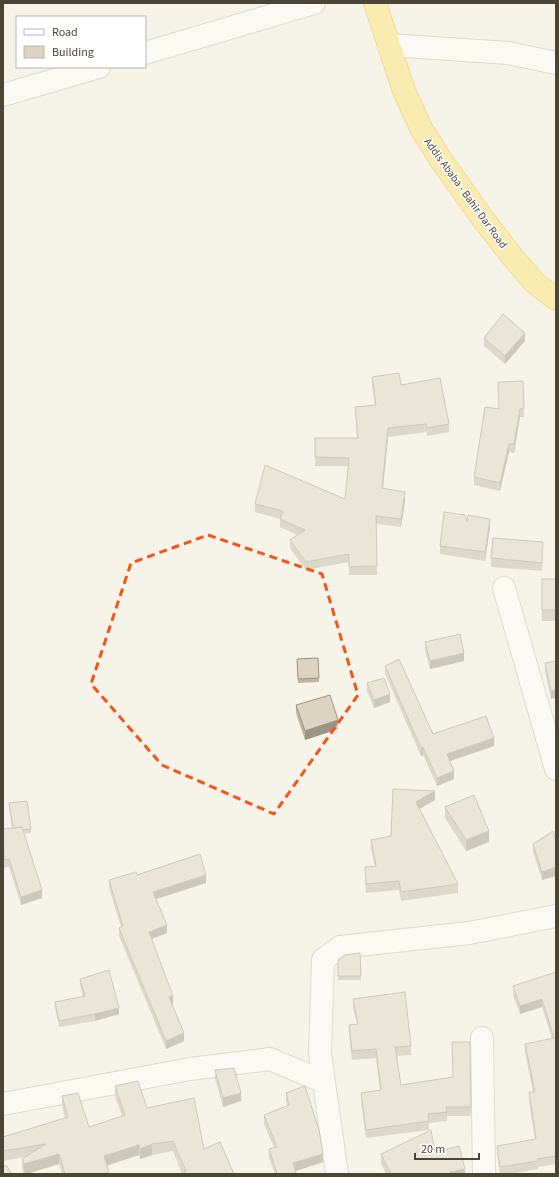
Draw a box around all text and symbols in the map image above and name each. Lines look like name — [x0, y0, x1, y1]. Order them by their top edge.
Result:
legend — [16, 16, 146, 68]
text: Road — [52, 24, 78, 41]
text: Building — [52, 44, 94, 61]
street label: Addis Ababa - Bahir Dar Road — [420, 135, 511, 252]
scale bar — [415, 1135, 479, 1161]
text: 20 m — [421, 1141, 445, 1158]

